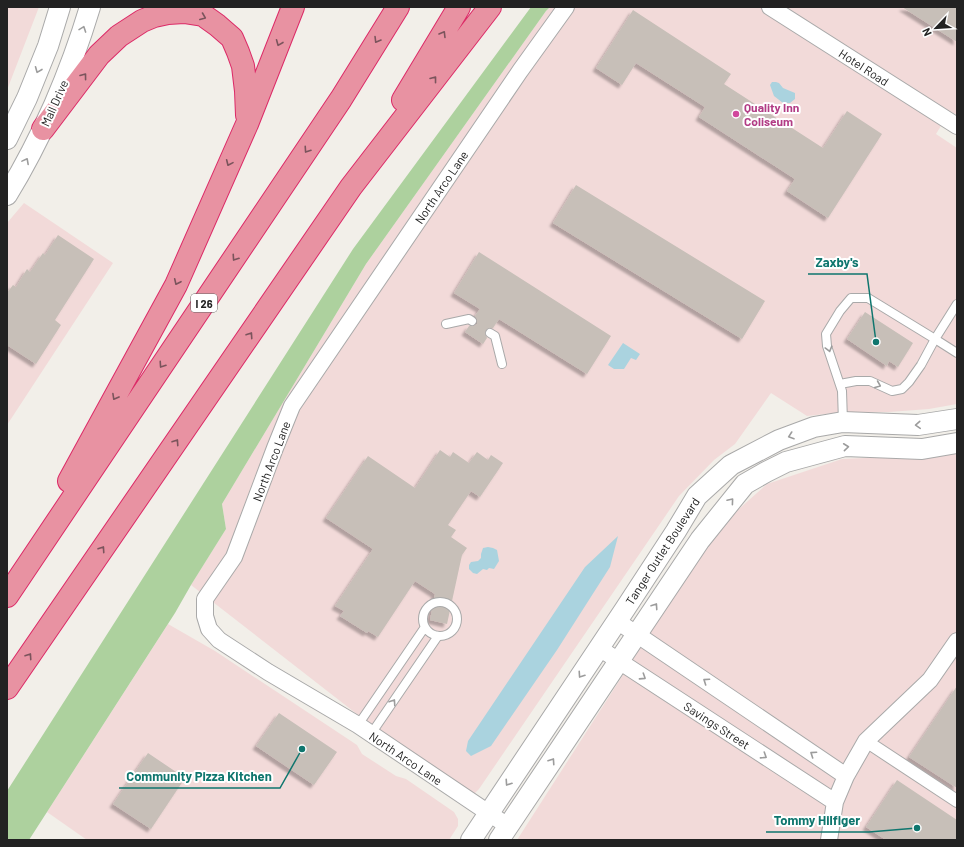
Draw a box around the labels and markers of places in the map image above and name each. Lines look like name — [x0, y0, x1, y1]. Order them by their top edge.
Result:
place label: Quality Inn Coliseum — [744, 100, 799, 128]
marker: Quality Inn Coliseum — [731, 109, 741, 119]
callout: Zaxby's — [808, 249, 867, 274]
callout: Community Pizza Kitchen — [119, 763, 280, 788]
callout: Tommy Hilfiger — [766, 807, 869, 832]

